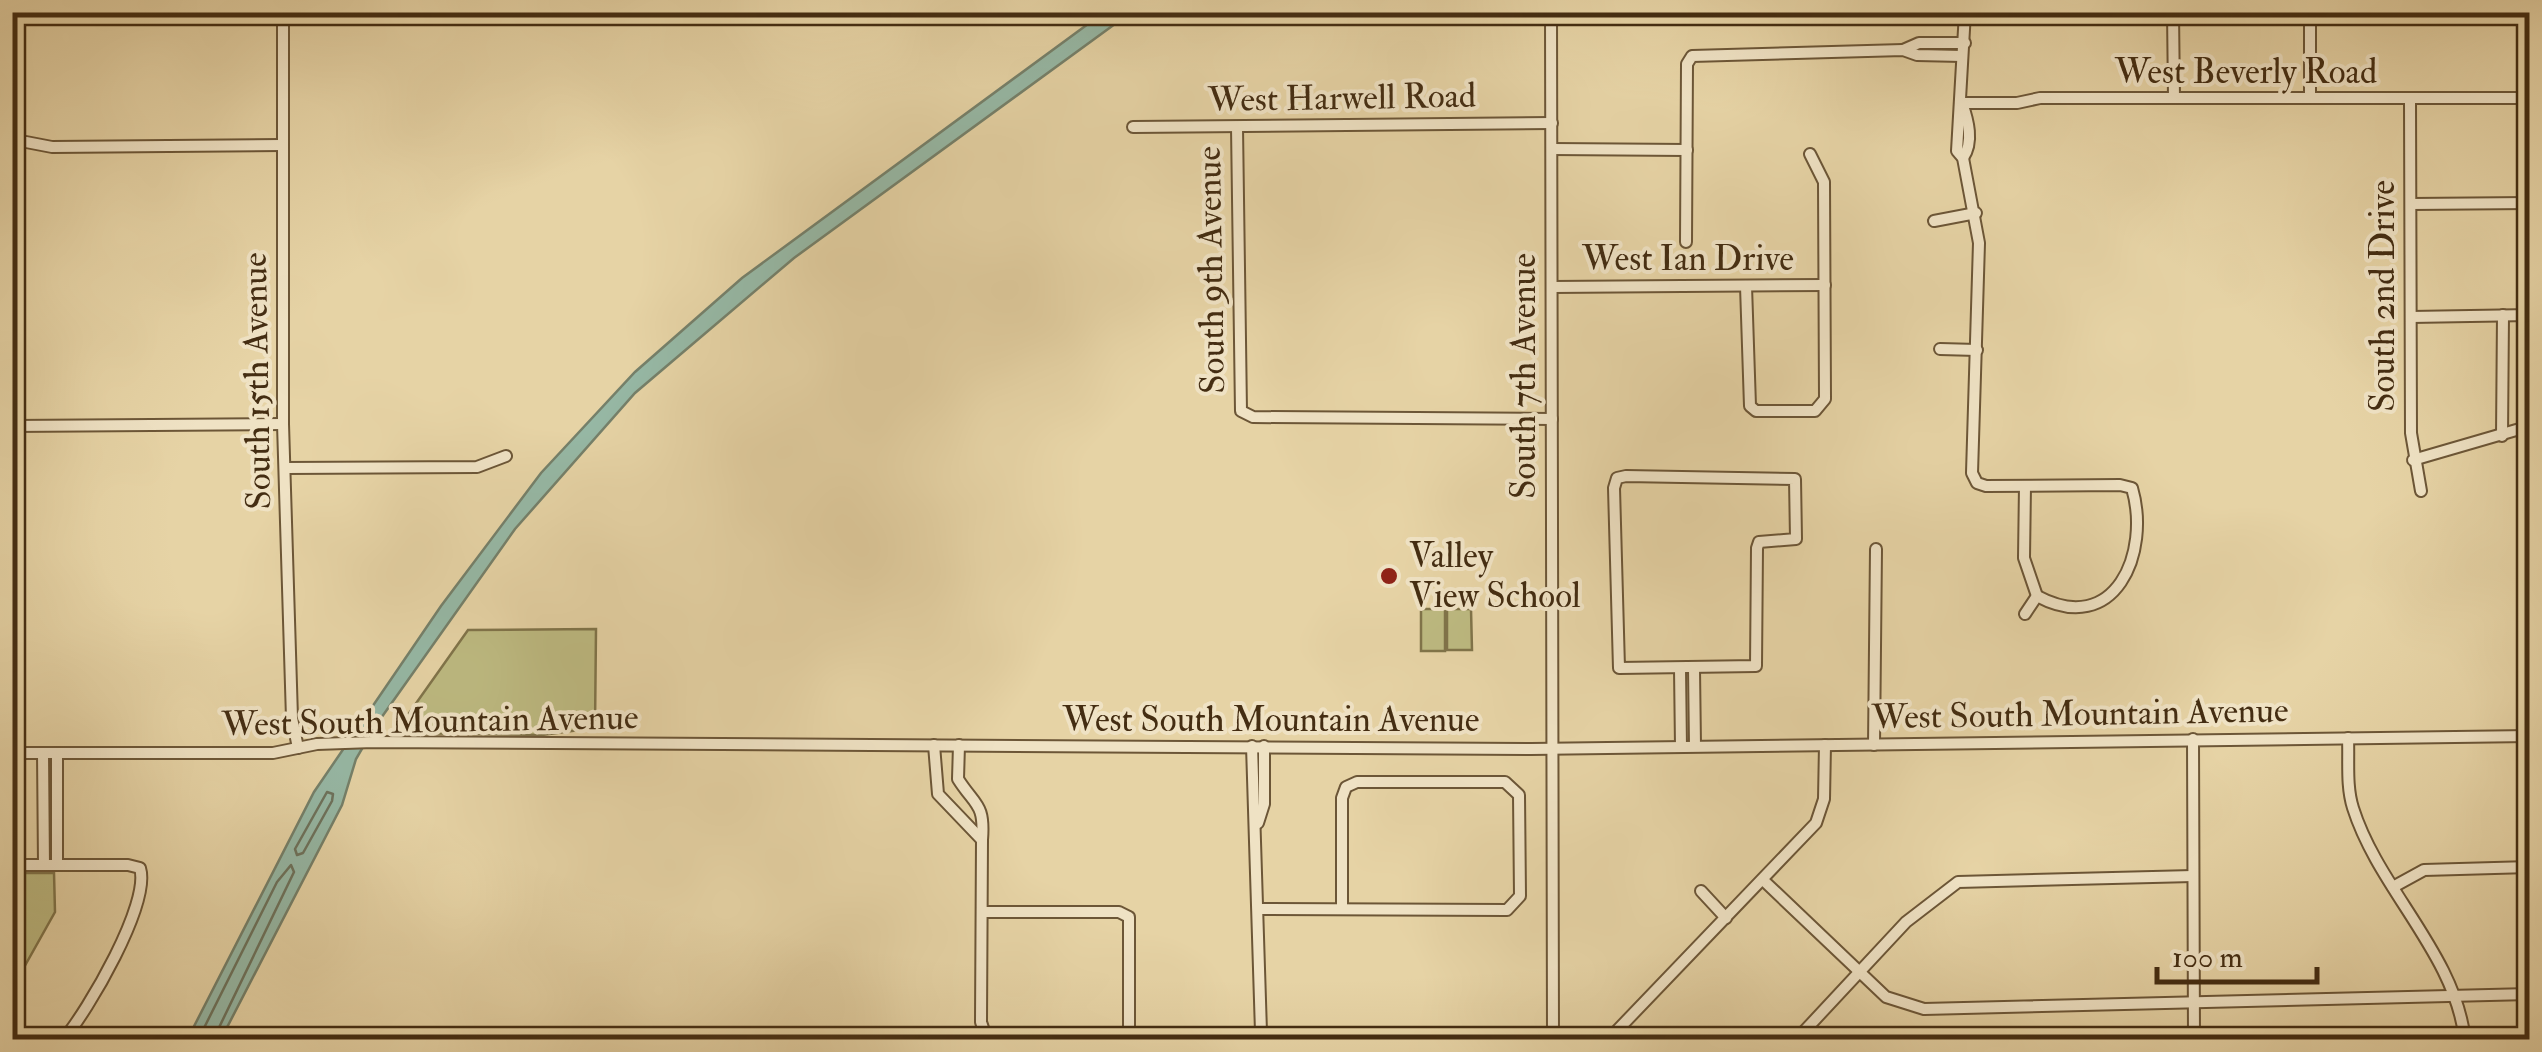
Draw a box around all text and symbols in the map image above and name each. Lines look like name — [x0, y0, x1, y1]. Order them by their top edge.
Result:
street label: West Beverly Road — [2114, 50, 2377, 94]
street label: West Harwell Road — [1206, 74, 1477, 122]
street label: South 9th Avenue — [1187, 146, 1235, 394]
street label: South 2nd Drive — [2361, 180, 2405, 412]
street label: West Ian Drive — [1581, 237, 1794, 281]
street label: South 15th Avenue — [233, 252, 281, 510]
street label: South 7th Avenue — [1502, 253, 1546, 499]
place label: Valley View School — [1409, 534, 1581, 618]
marker: Valley View School — [1378, 565, 1400, 587]
street label: West South Mountain Avenue — [1870, 688, 2289, 740]
street label: West South Mountain Avenue — [220, 695, 639, 747]
street label: West South Mountain Avenue — [1062, 698, 1479, 742]
scale bar — [2157, 922, 2317, 984]
text: 100 m — [2172, 939, 2243, 976]

